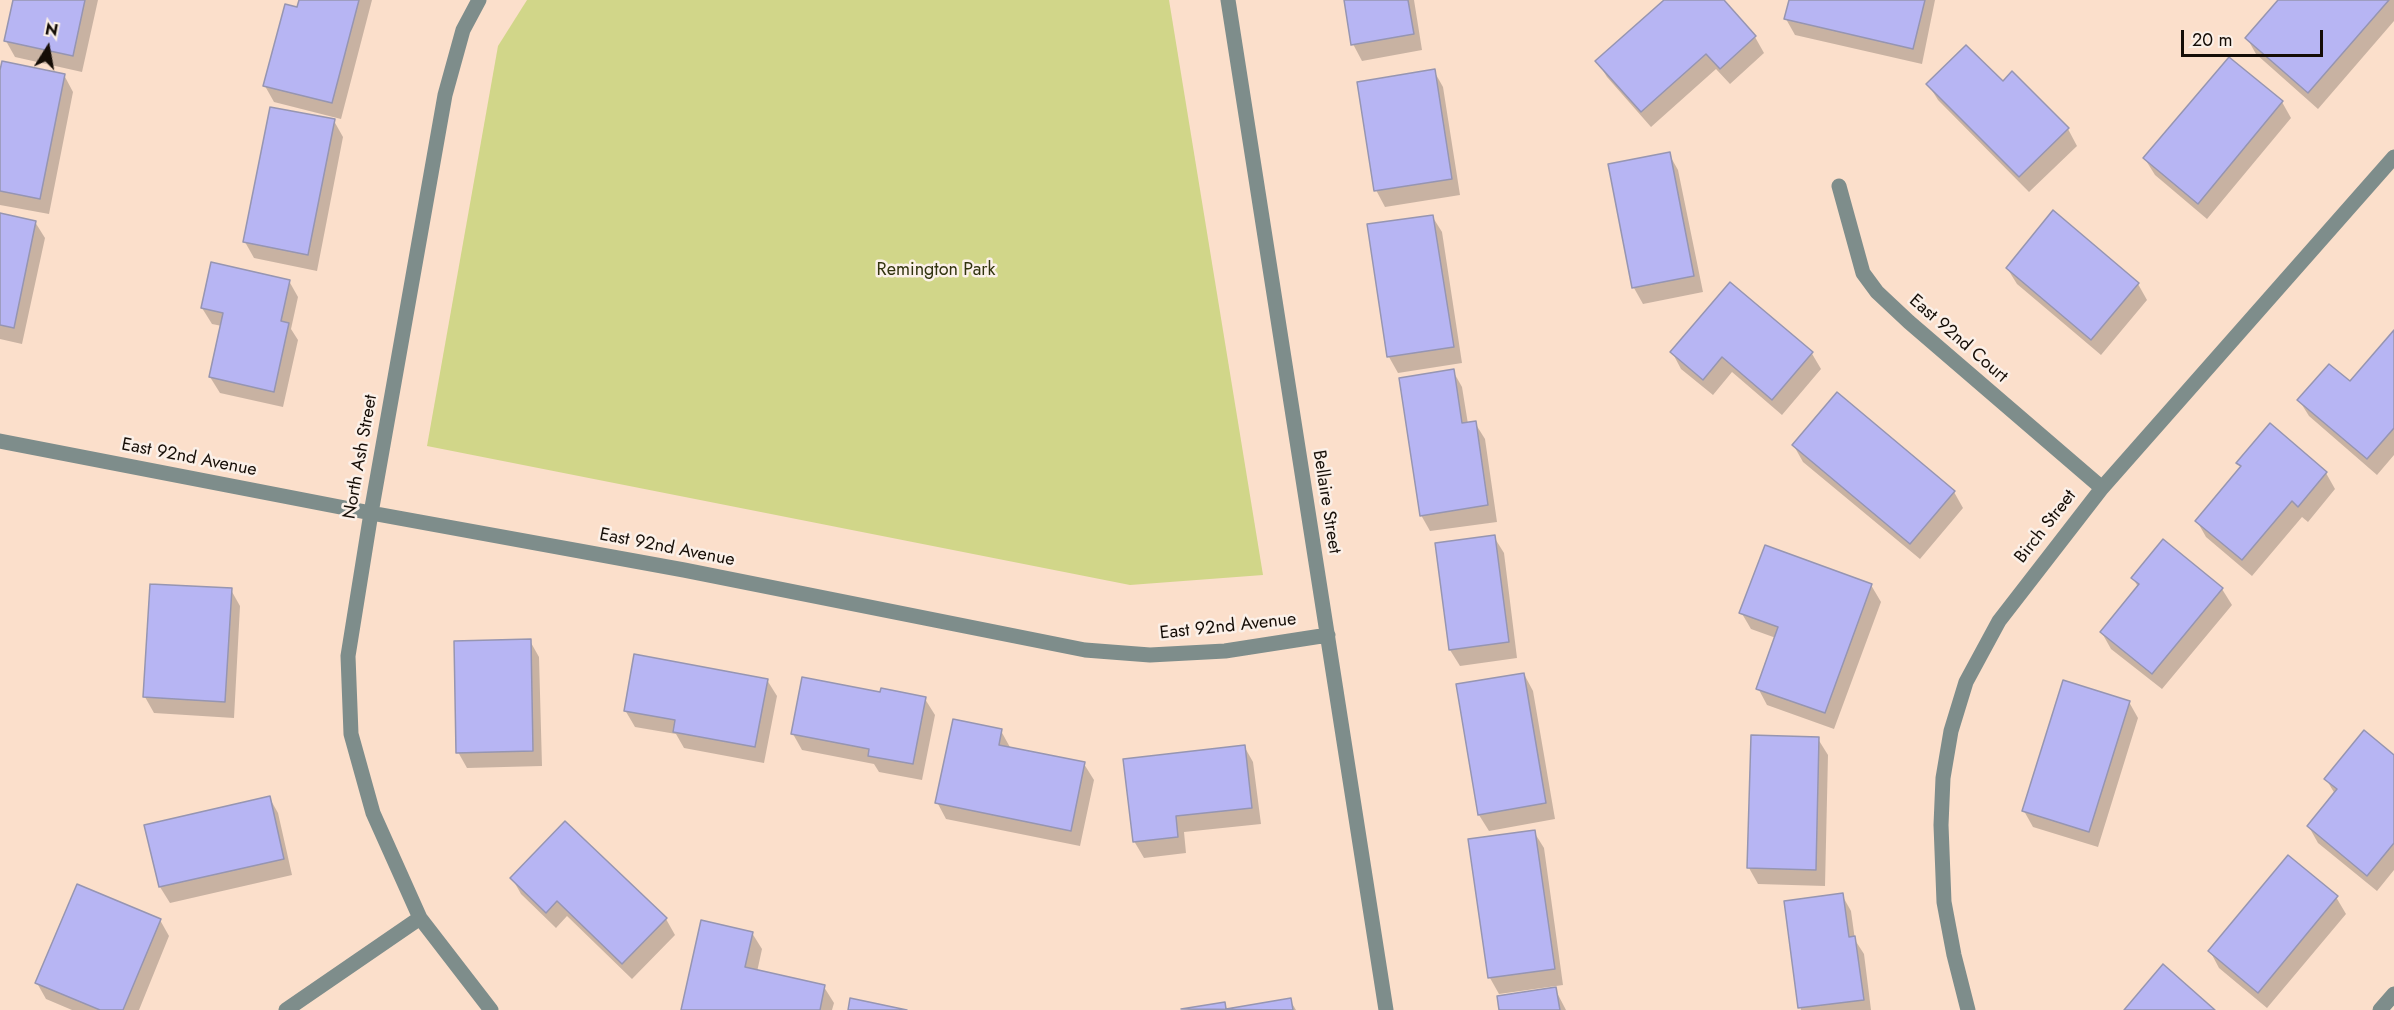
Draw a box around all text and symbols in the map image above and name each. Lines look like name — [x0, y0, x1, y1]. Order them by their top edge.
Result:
text: N — [43, 17, 60, 42]
north arrow — [18, 18, 78, 78]
scale bar — [2184, 18, 2326, 56]
text: 20 m — [2192, 27, 2232, 53]
park label: Remington Park — [877, 260, 995, 282]
street label: East 92nd Court — [1904, 290, 2012, 388]
street label: North Ash Street — [339, 393, 383, 521]
street label: East 92nd Avenue — [120, 434, 258, 482]
street label: Bellaire Street — [1307, 449, 1345, 555]
street label: Birch Street — [2011, 486, 2081, 568]
street label: East 92nd Avenue — [598, 524, 736, 572]
street label: East 92nd Avenue — [1159, 609, 1297, 645]

